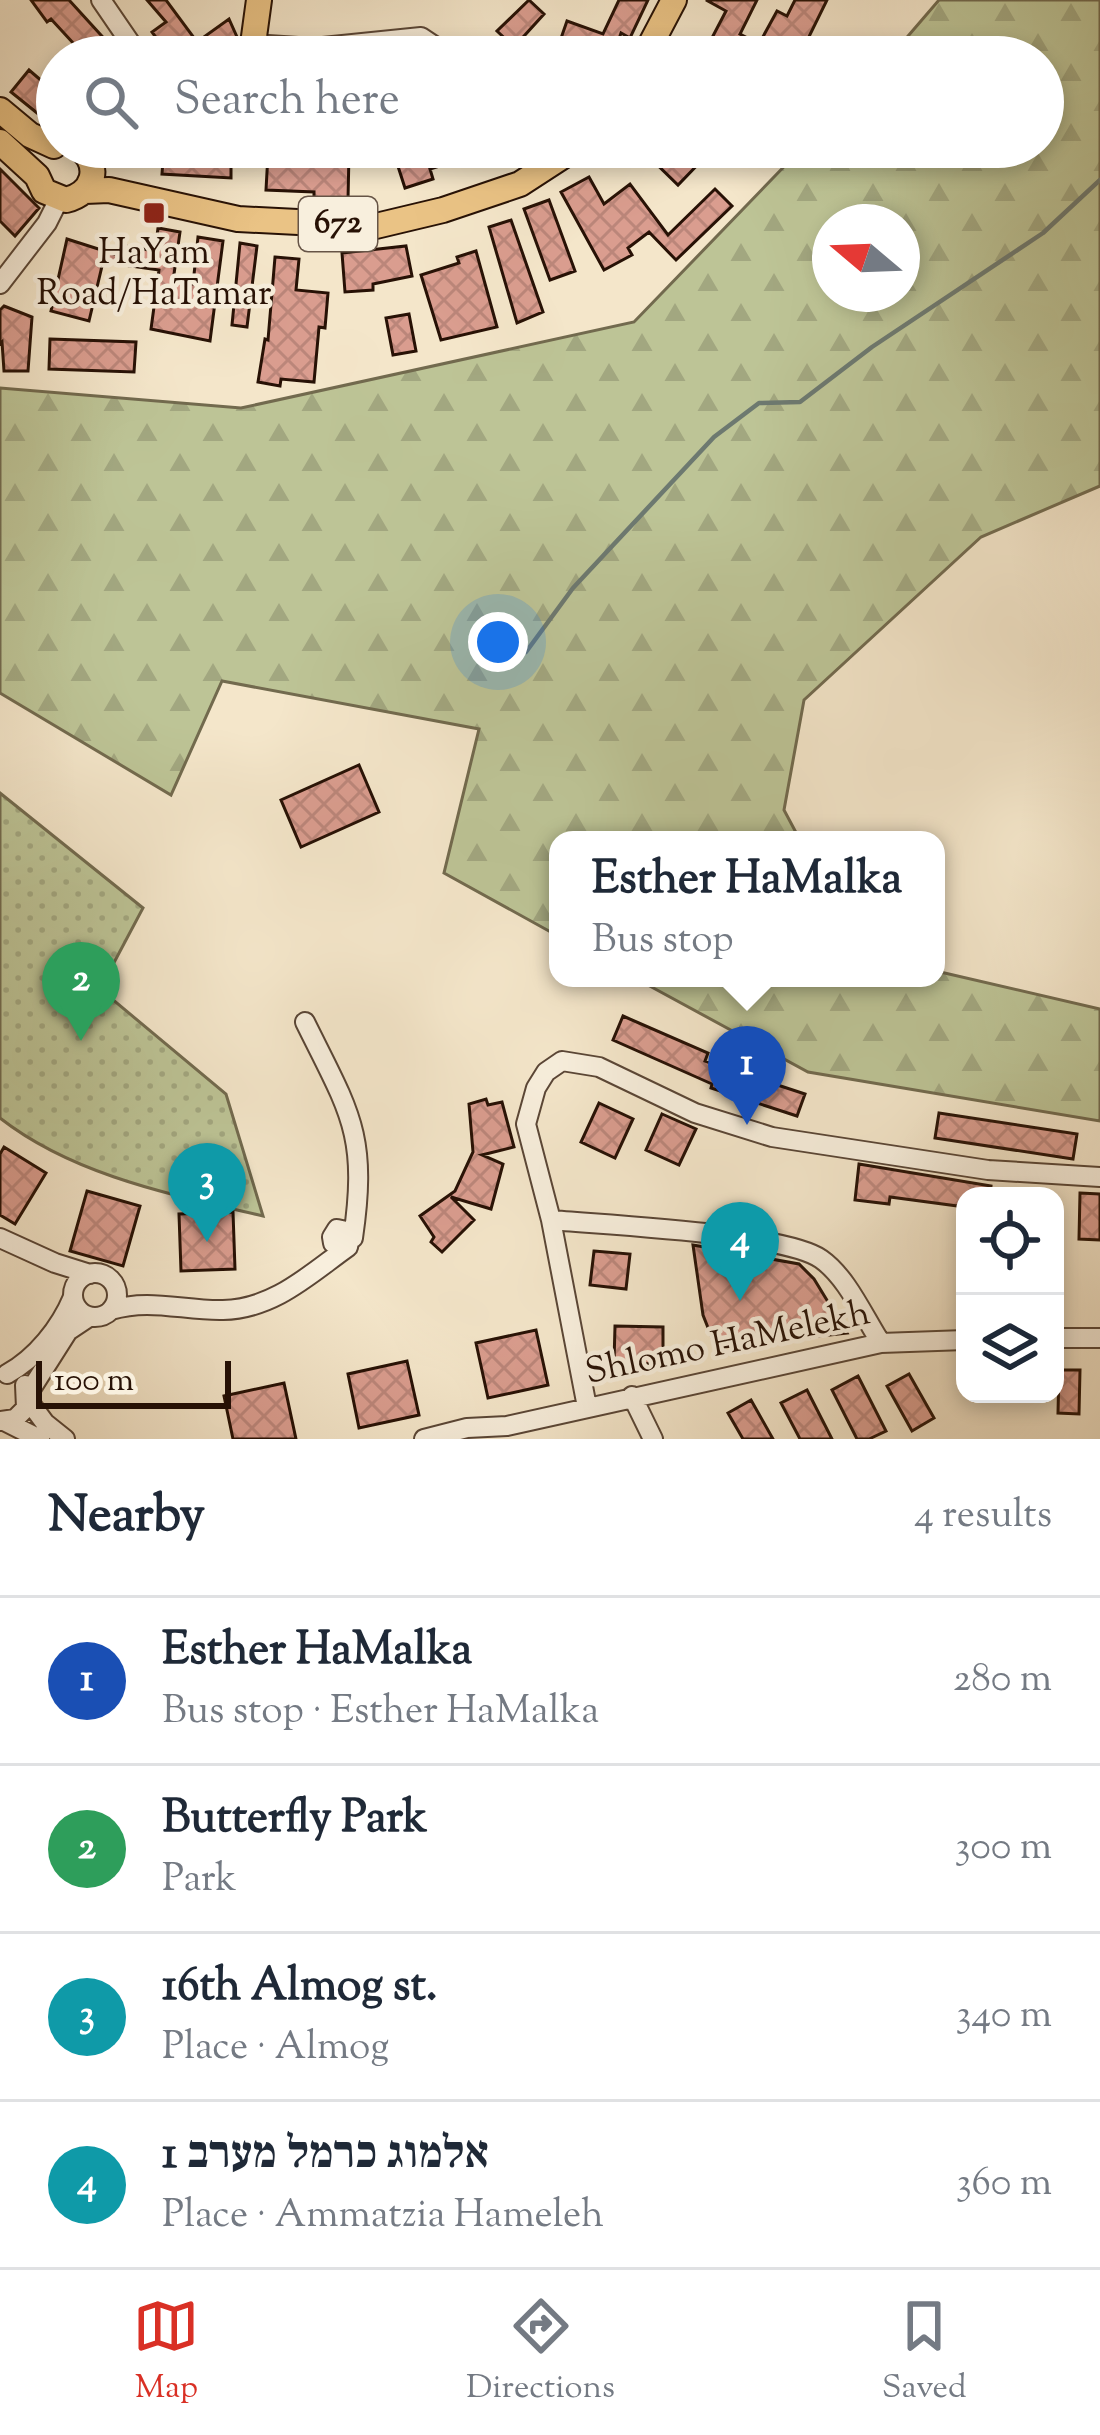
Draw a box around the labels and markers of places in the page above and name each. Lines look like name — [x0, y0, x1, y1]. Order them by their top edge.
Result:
marker: HaYam Road/HaTamar — [141, 200, 167, 226]
place label: HaYam Road/HaTamar — [37, 228, 271, 321]
pin: 2 — [42, 942, 120, 1041]
pin: 1 — [708, 1026, 786, 1125]
pin: 3 — [168, 1143, 246, 1242]
pin: 4 — [701, 1202, 779, 1301]

